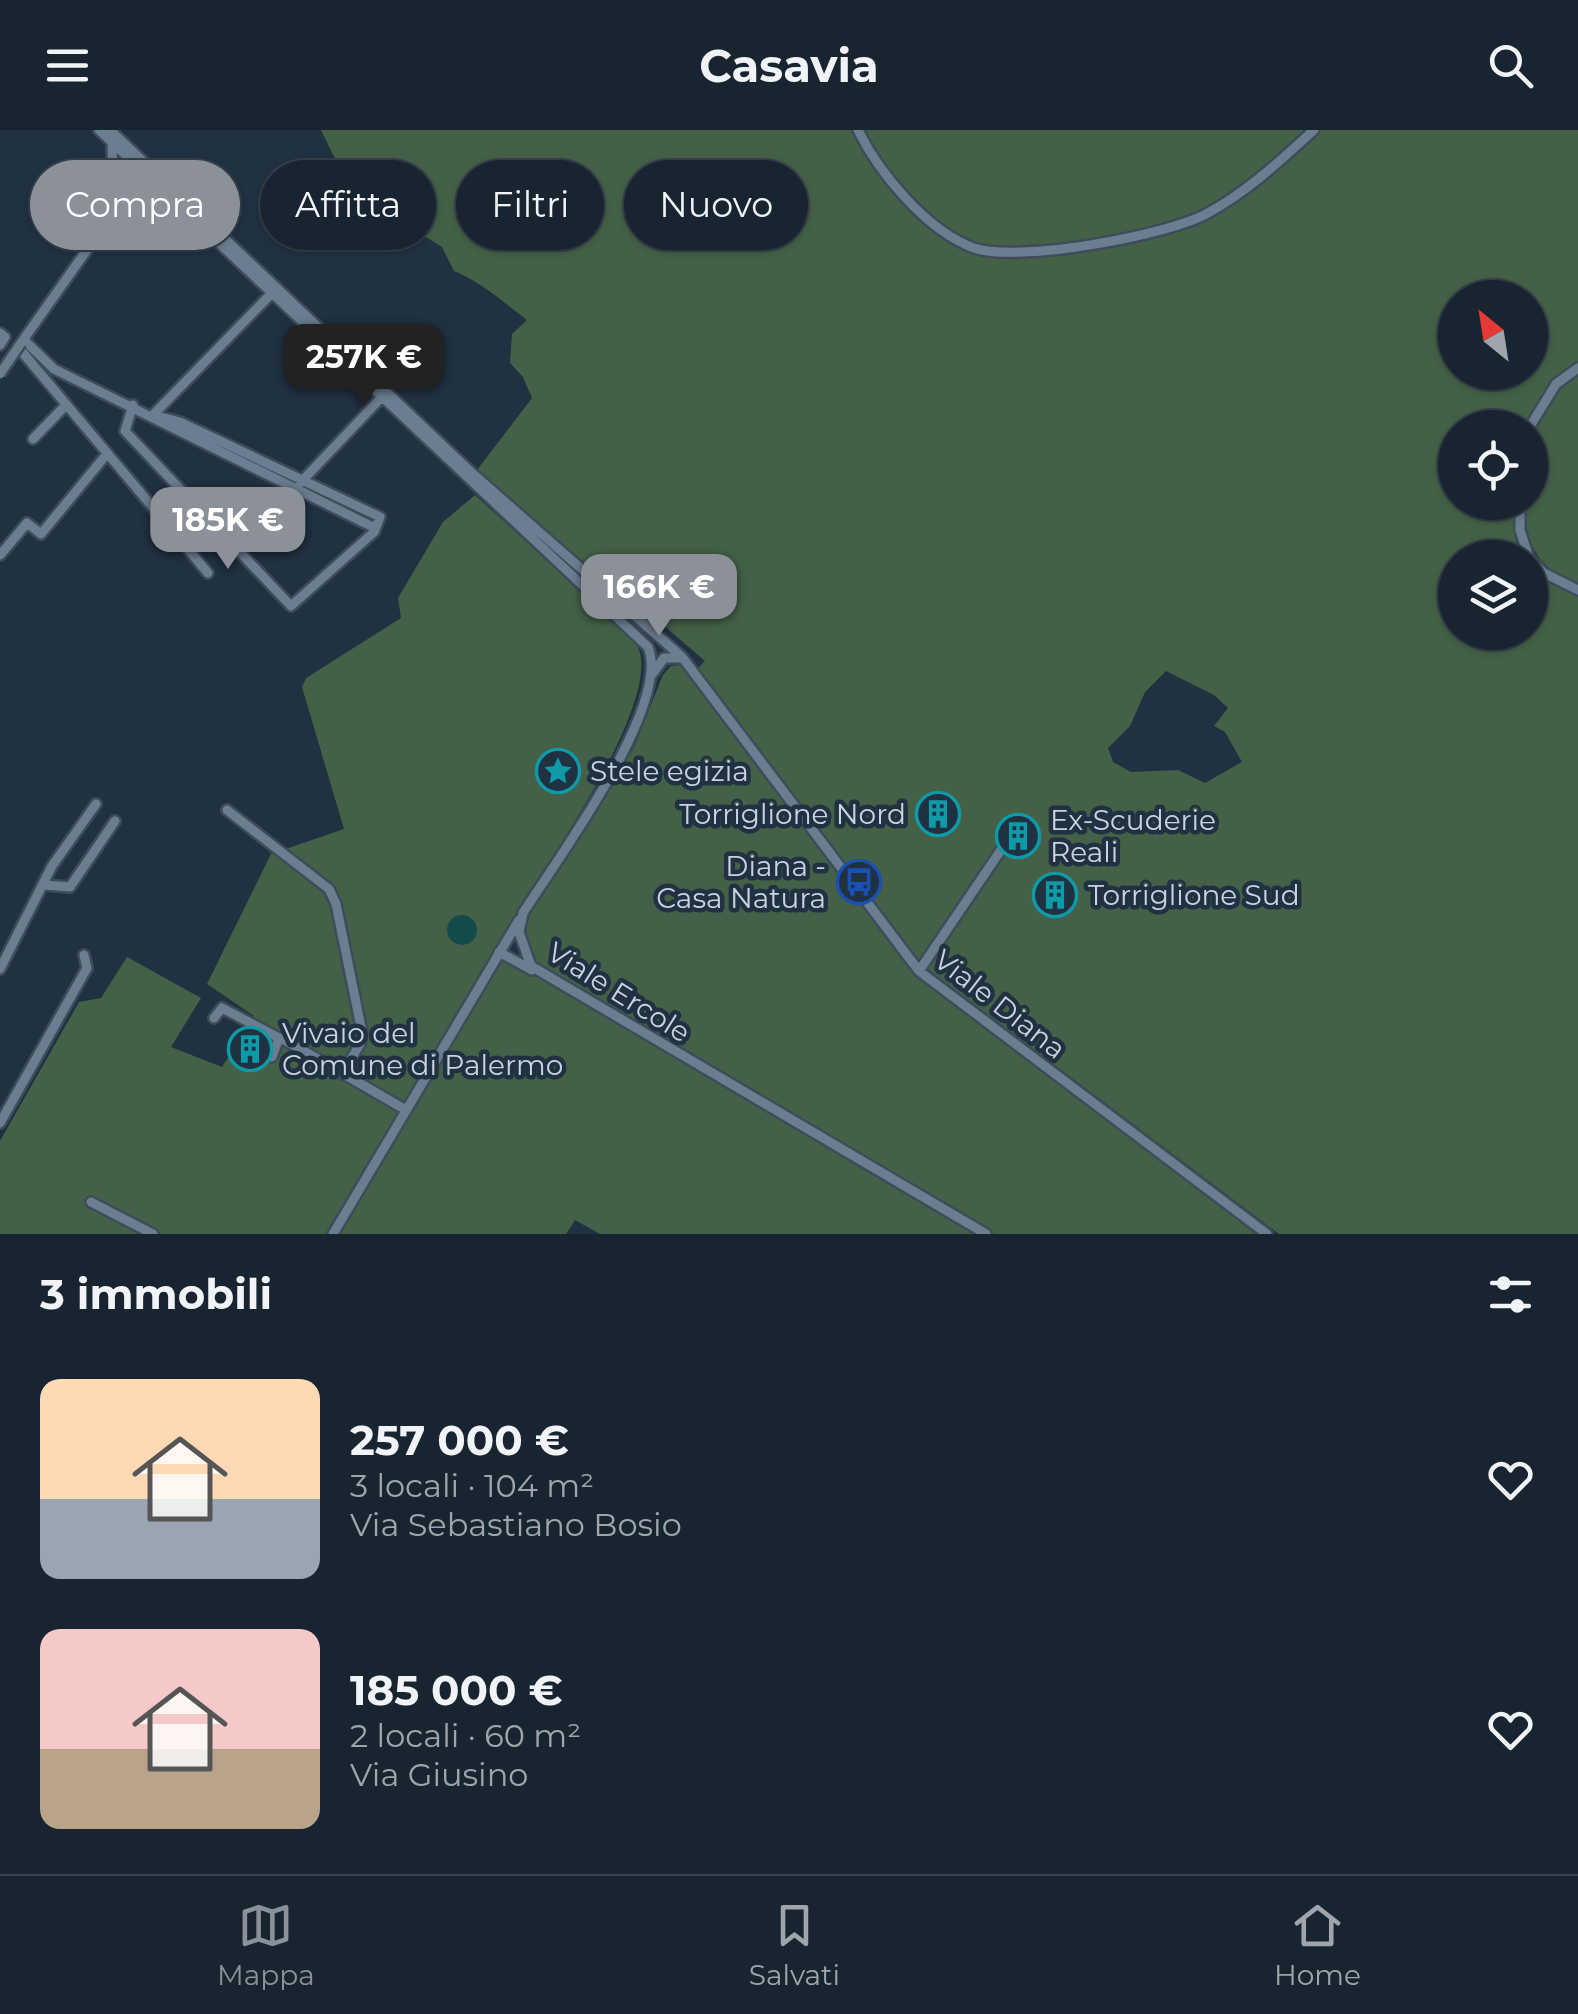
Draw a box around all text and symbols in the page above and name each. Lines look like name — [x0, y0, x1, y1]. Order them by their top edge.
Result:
icon: menu — [40, 38, 95, 93]
text: Casavia — [699, 38, 879, 93]
icon: search — [1483, 38, 1538, 93]
chip: Compra — [30, 160, 240, 250]
chip: Affitta — [260, 160, 436, 250]
chip: Filtri — [456, 160, 604, 250]
chip: Nuovo — [624, 160, 808, 250]
north arrow — [1438, 280, 1548, 390]
map controls — [1438, 280, 1548, 650]
pin: 257K € — [283, 324, 445, 409]
text: 257K € — [306, 337, 422, 376]
button: locate — [1438, 410, 1548, 520]
pin: 185K € — [147, 487, 309, 572]
text: 185K € — [172, 500, 284, 539]
button: layers — [1438, 540, 1548, 650]
pin: 166K € — [578, 554, 740, 639]
text: 166K € — [603, 567, 715, 606]
place icon: Stele egizia — [535, 748, 581, 794]
place label: Stele egizia — [590, 754, 749, 788]
building icon: Torriglione Nord — [915, 791, 961, 837]
place label: Torriglione Nord — [679, 797, 906, 831]
place label: Ex-Scuderie Reali — [1050, 803, 1216, 869]
building icon: Ex-Scuderie Reali — [995, 813, 1041, 859]
place label: Diana - Casa Natura — [656, 849, 826, 915]
bus stop icon: Diana - Casa Natura — [836, 859, 882, 905]
building icon: Torriglione Sud — [1032, 872, 1078, 918]
place label: Torriglione Sud — [1088, 878, 1300, 912]
street label: Viale Ercole — [541, 935, 697, 1049]
street label: Viale Diana — [927, 942, 1073, 1066]
place label: Vivaio del Comune di Palermo — [282, 1016, 563, 1082]
building icon: Vivaio del Comune di Palermo — [227, 1026, 273, 1072]
icon: filters — [1483, 1267, 1538, 1322]
text: 3 immobili — [40, 1268, 272, 1320]
text: 257 000 € — [350, 1414, 569, 1466]
icon: home — [120, 1419, 240, 1539]
icon: heart — [1483, 1452, 1538, 1507]
text: 3 locali · 104 m² — [350, 1466, 594, 1505]
text: Via Sebastiano Bosio — [350, 1505, 682, 1544]
text: 185 000 € — [350, 1664, 563, 1716]
icon: home — [120, 1669, 240, 1789]
icon: heart — [1483, 1702, 1538, 1757]
text: 2 locali · 60 m² — [350, 1716, 581, 1755]
text: Via Giusino — [350, 1755, 528, 1794]
tab: Mappa — [217, 1898, 315, 1992]
tab: Salvati — [749, 1898, 840, 1992]
tab: Home — [1274, 1898, 1361, 1992]

